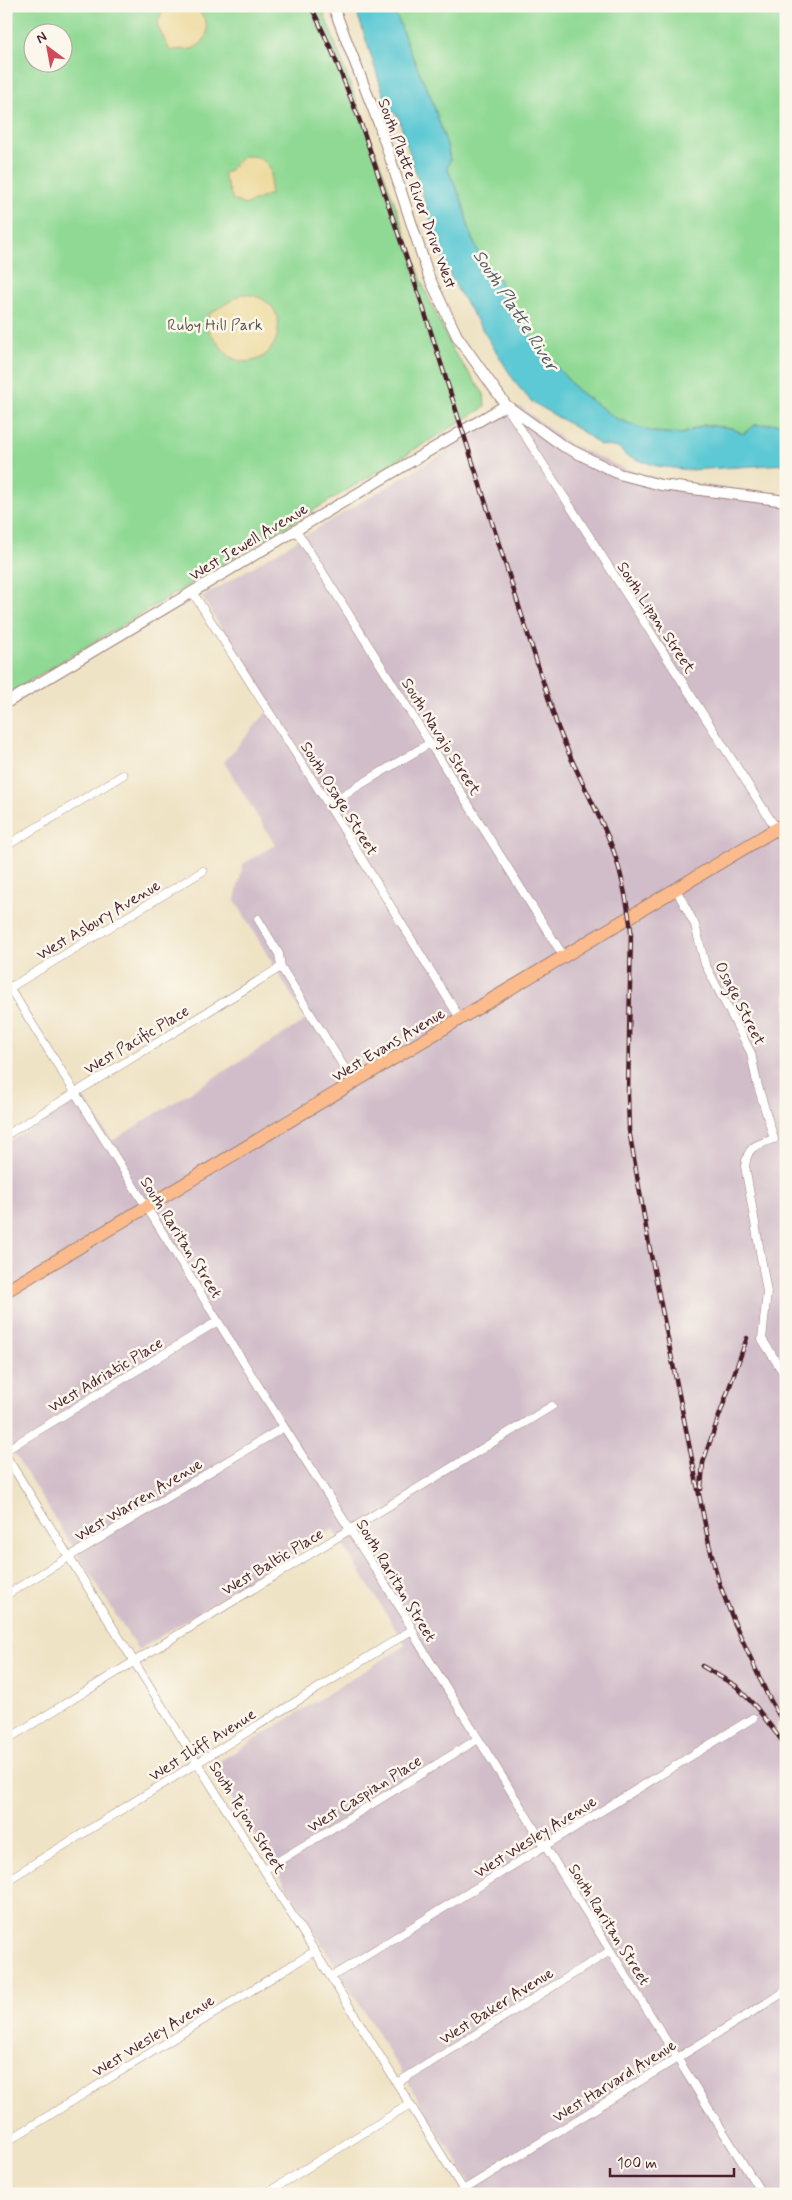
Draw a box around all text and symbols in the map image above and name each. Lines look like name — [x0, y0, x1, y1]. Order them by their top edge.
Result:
north arrow — [22, 22, 72, 72]
text: N — [33, 28, 50, 48]
street label: South Platte River Drive West — [372, 96, 461, 291]
water label: South Platte River — [467, 245, 565, 378]
park label: Ruby Hill Park — [167, 315, 263, 336]
street label: West Jewell Avenue — [185, 498, 312, 586]
street label: South Lipan Street — [612, 558, 700, 678]
street label: South Navajo Street — [396, 674, 486, 800]
street label: South Osage Street — [294, 738, 382, 861]
street label: West Asbury Avenue — [33, 875, 165, 966]
street label: Osage Street — [709, 958, 770, 1050]
street label: West Pacific Place — [80, 1001, 193, 1080]
street label: West Evans Avenue — [328, 1003, 450, 1087]
street label: South Raritan Street — [135, 1173, 227, 1303]
street label: West Adriatic Place — [45, 1333, 167, 1418]
street label: West Warren Avenue — [71, 1454, 207, 1547]
street label: South Raritan Street — [351, 1516, 441, 1646]
street label: West Baltic Place — [218, 1524, 328, 1601]
street label: West Iliff Avenue — [145, 1704, 260, 1787]
street label: West Caspian Place — [304, 1751, 426, 1838]
street label: South Tejon Street — [204, 1758, 290, 1878]
street label: West Wesley Avenue — [471, 1791, 601, 1883]
street label: South Raritan Street — [563, 1860, 655, 1990]
street label: West Baker Avenue — [436, 1962, 558, 2050]
street label: West Wesley Avenue — [89, 1990, 219, 2082]
street label: West Harvard Avenue — [549, 2035, 681, 2128]
scale bar — [610, 2145, 733, 2177]
text: 100 m — [617, 2154, 657, 2174]

